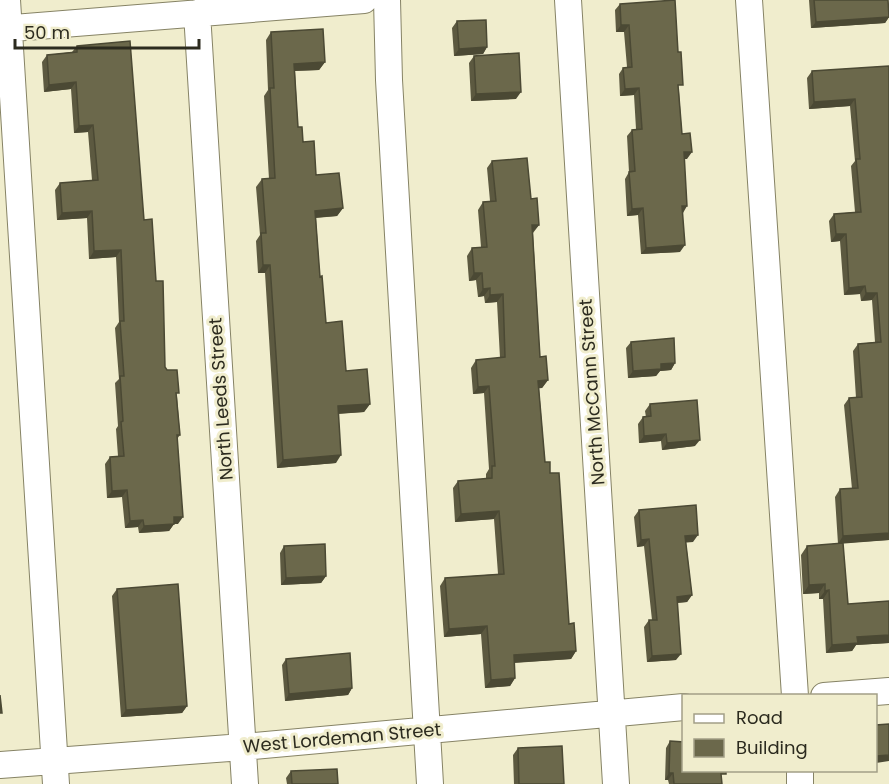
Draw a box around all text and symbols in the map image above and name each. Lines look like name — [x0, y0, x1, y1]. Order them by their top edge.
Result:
scale bar — [15, 12, 200, 50]
text: 50 m — [24, 20, 70, 45]
street label: North McCann Street — [573, 298, 610, 486]
street label: North Leeds Street — [202, 317, 239, 481]
legend — [682, 694, 877, 772]
text: Road — [736, 705, 783, 730]
street label: West Lordeman Street — [242, 716, 442, 759]
text: Building — [736, 735, 808, 760]

